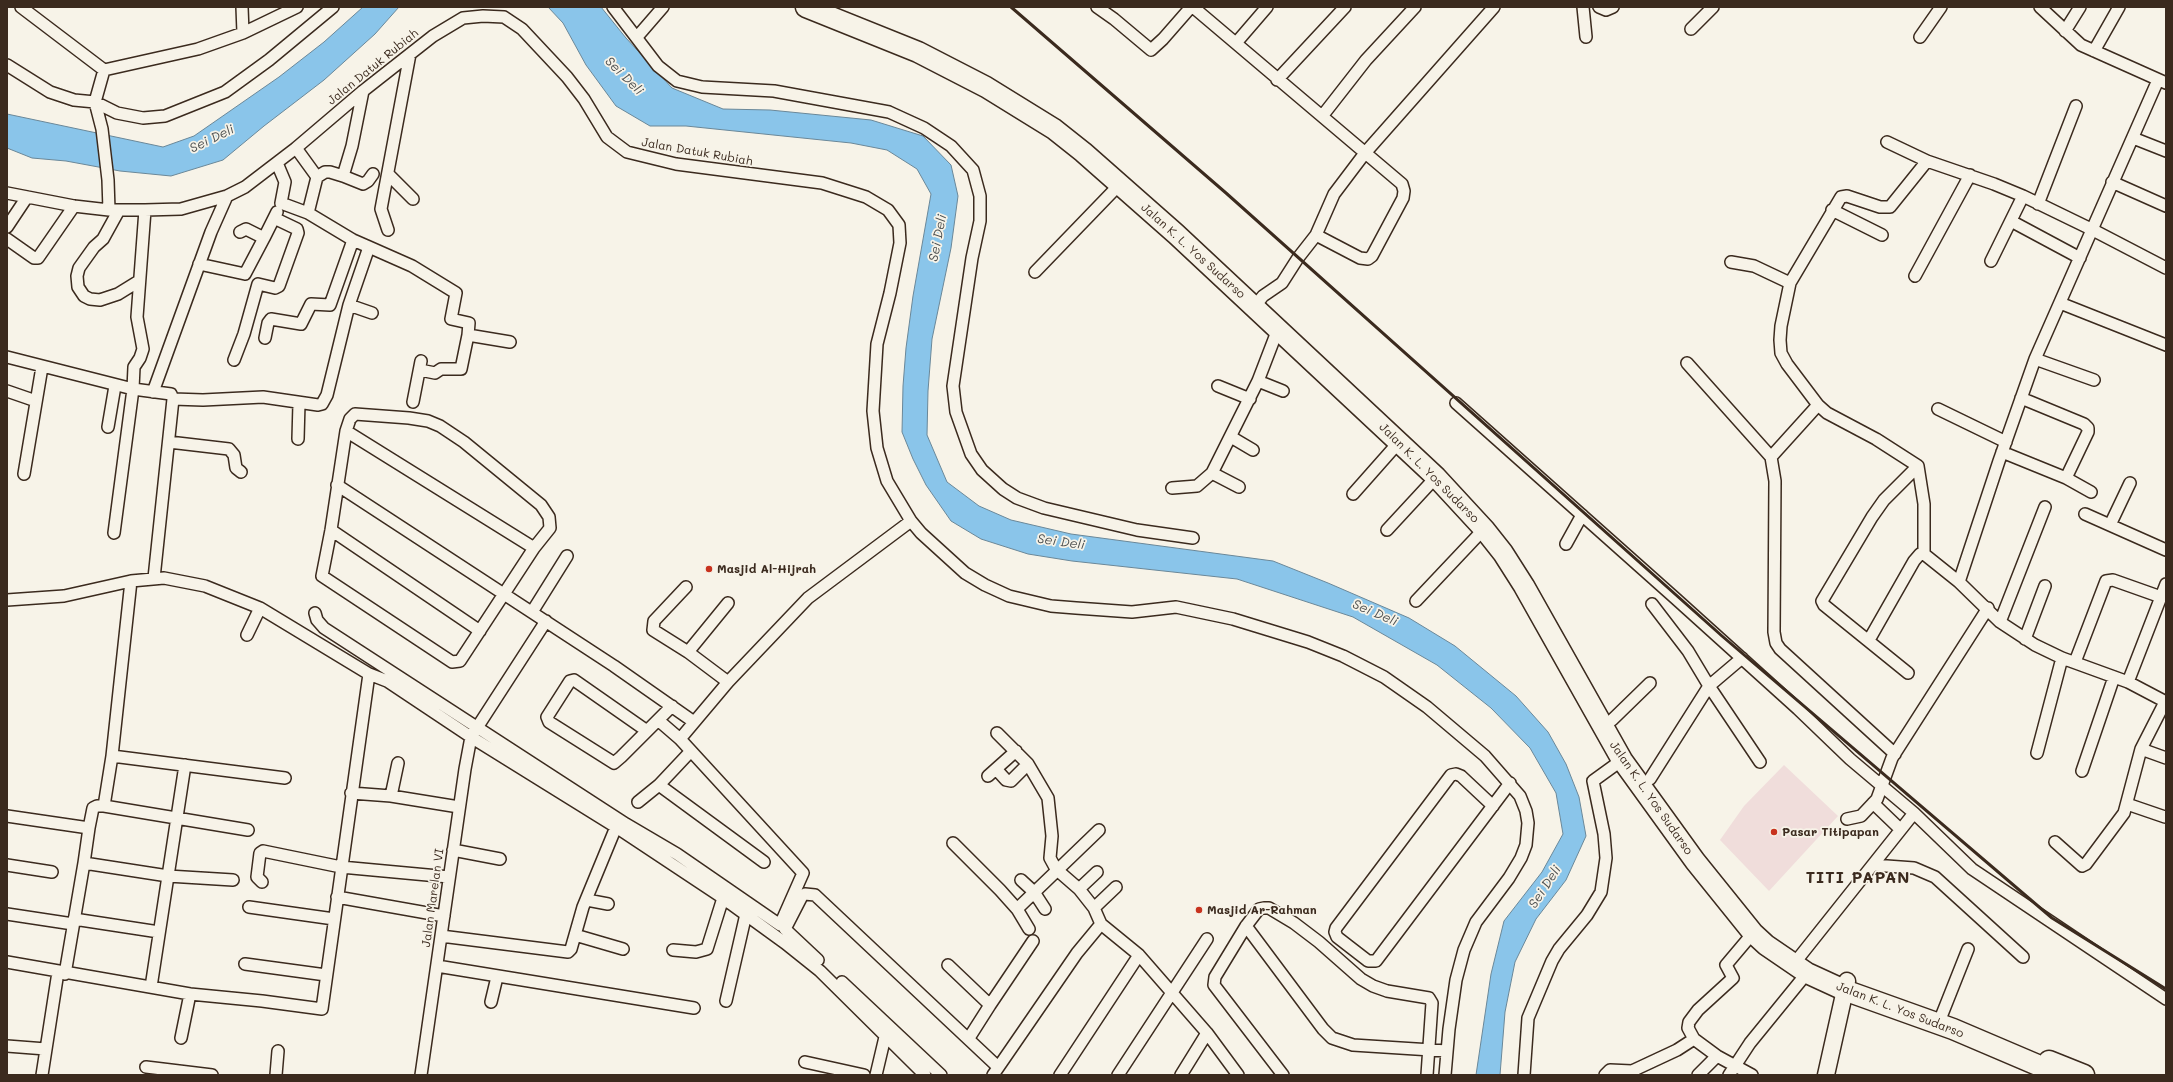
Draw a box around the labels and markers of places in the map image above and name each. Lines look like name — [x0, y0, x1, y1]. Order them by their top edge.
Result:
place label: Masjid Al-Hijrah — [717, 562, 816, 576]
marker: Masjid Al-Hijrah — [704, 564, 714, 574]
place label: Pasar Titipapan — [1782, 825, 1879, 839]
marker: Pasar Titipapan — [1769, 827, 1779, 837]
place label: Masjid Ar-Rahman — [1207, 903, 1317, 917]
marker: Masjid Ar-Rahman — [1194, 905, 1204, 915]

